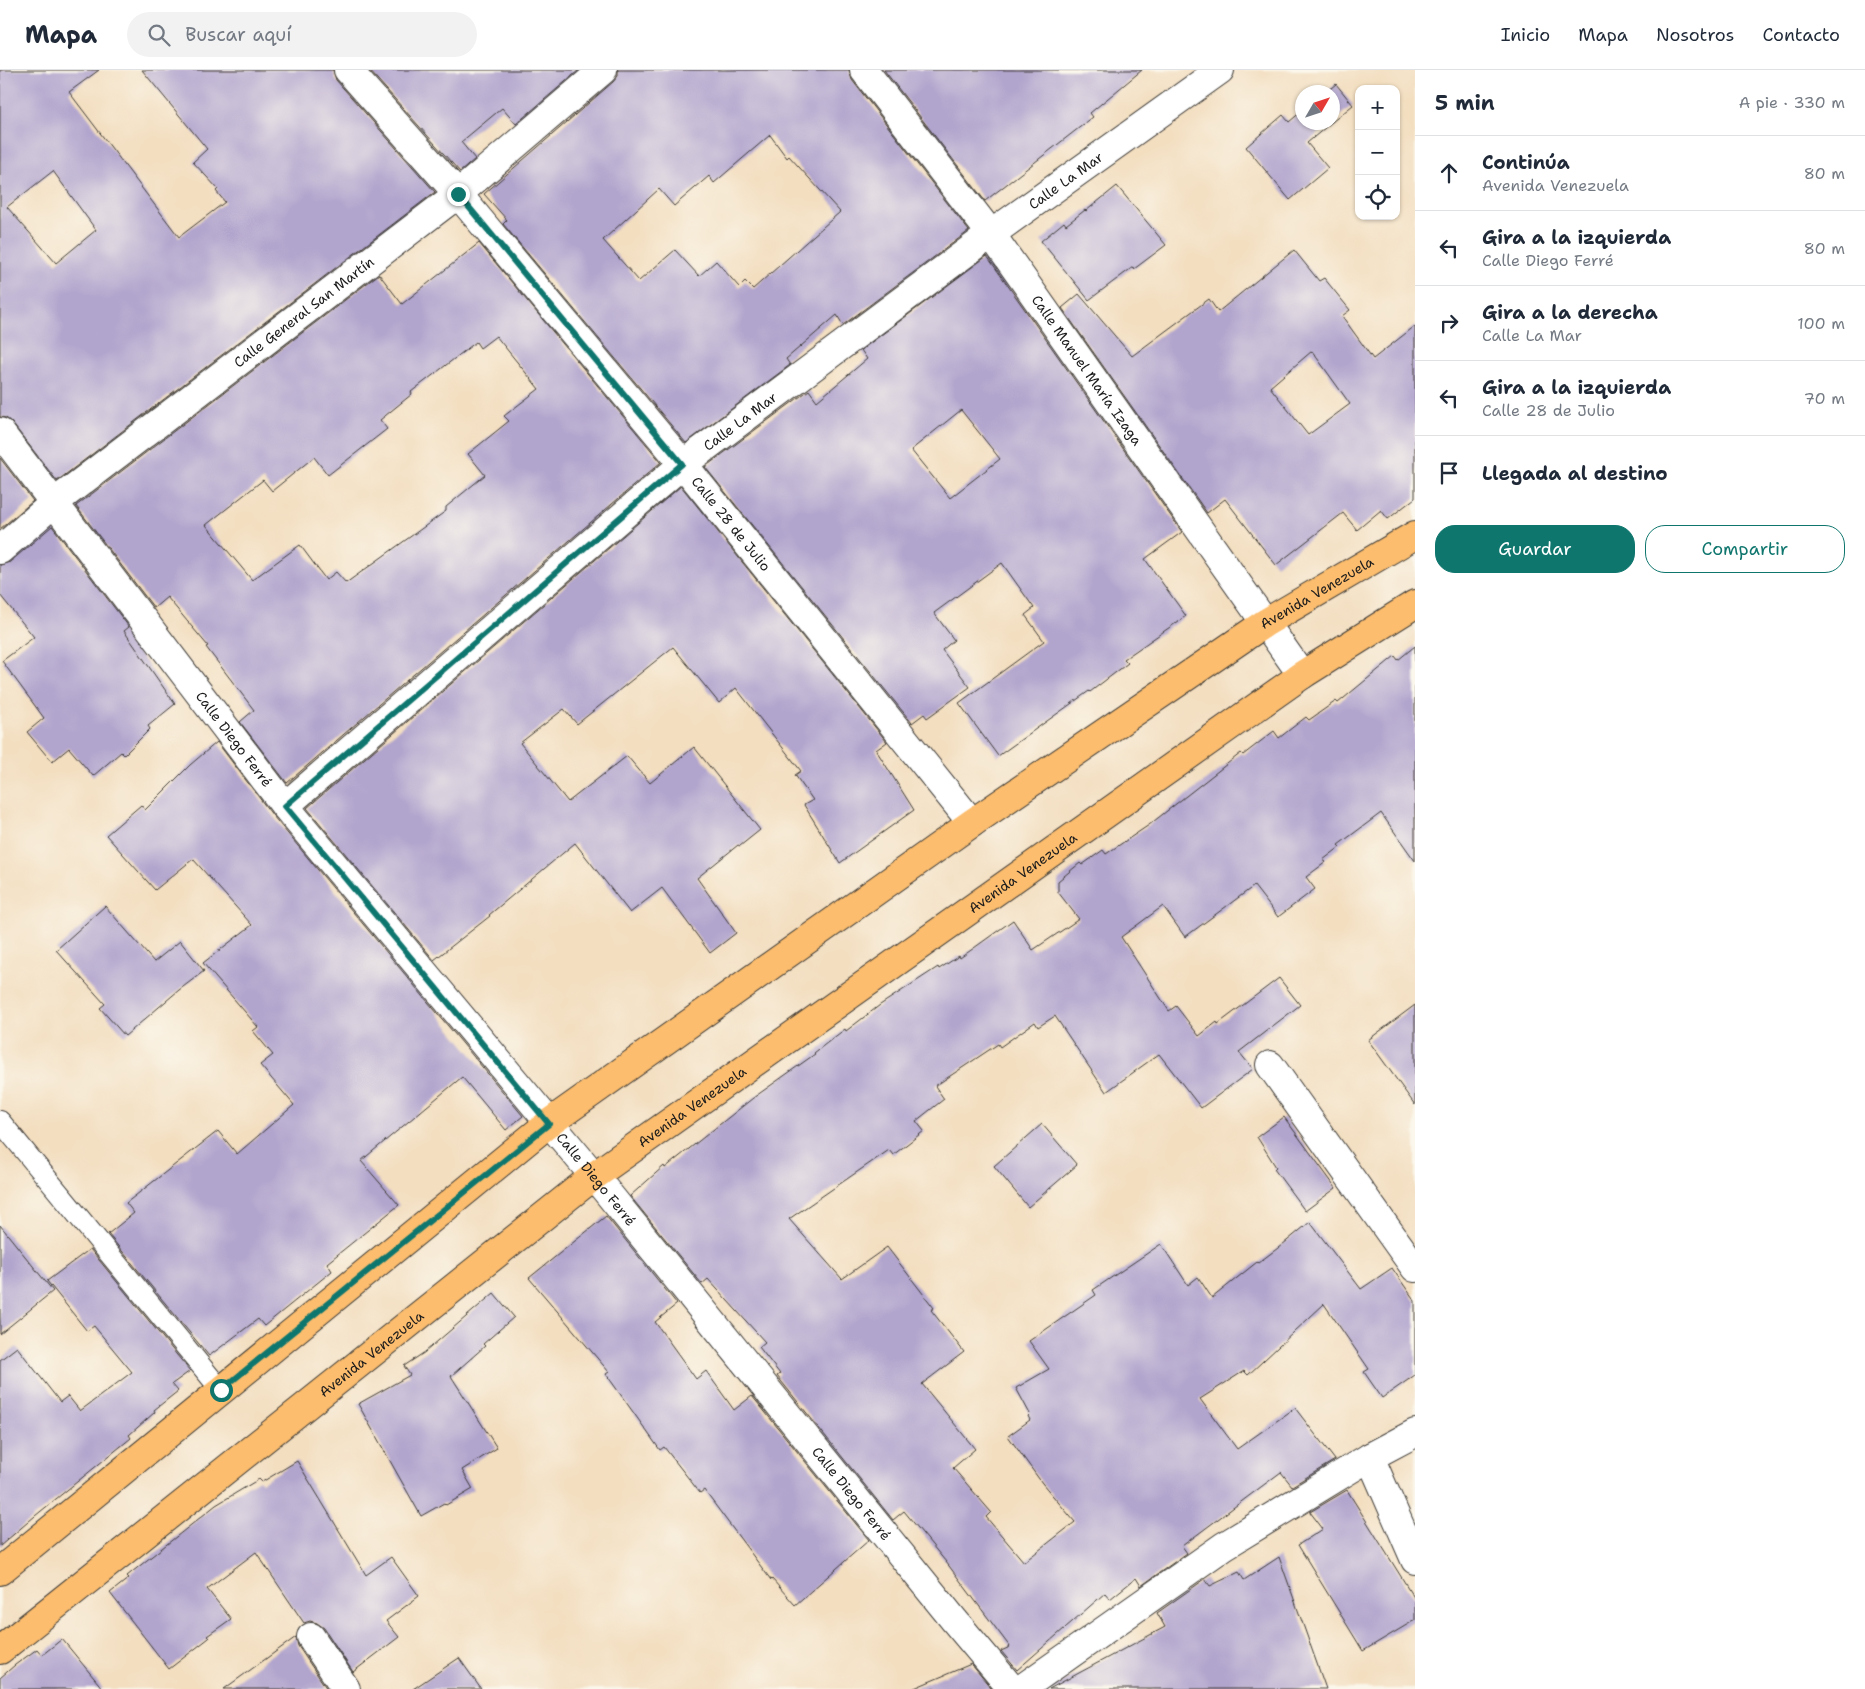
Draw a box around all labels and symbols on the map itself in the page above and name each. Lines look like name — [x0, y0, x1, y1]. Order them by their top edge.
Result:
north arrow — [1295, 85, 1340, 130]
street label: Calle La Mar — [1025, 147, 1107, 213]
route end — [447, 183, 470, 206]
street label: Calle General San Martín — [230, 252, 378, 371]
street label: Calle Manuel María Izaga — [1028, 291, 1146, 449]
street label: Calle La Mar — [700, 388, 781, 455]
street label: Calle 28 de Julio — [688, 473, 775, 575]
street label: Avenida Venezuela — [1257, 552, 1377, 633]
street label: Calle Diego Ferré — [192, 688, 276, 790]
street label: Avenida Venezuela — [965, 828, 1081, 917]
street label: Avenida Venezuela — [634, 1062, 750, 1151]
street label: Calle Diego Ferré — [552, 1129, 640, 1229]
street label: Avenida Venezuela — [315, 1306, 427, 1401]
route start — [210, 1379, 233, 1402]
street label: Calle Diego Ferré — [808, 1443, 895, 1544]

